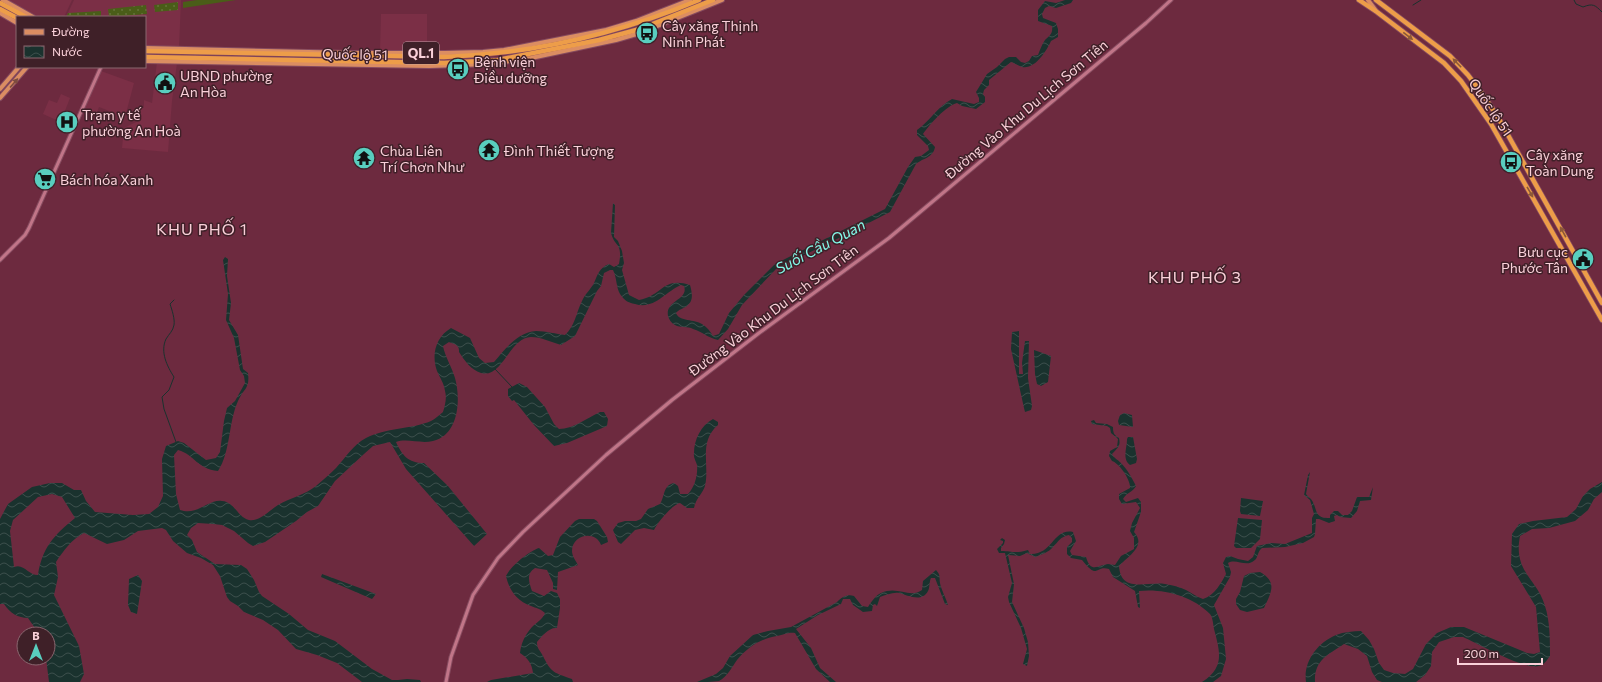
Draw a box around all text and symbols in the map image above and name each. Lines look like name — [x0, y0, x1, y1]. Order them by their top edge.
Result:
legend — [16, 16, 146, 68]
place label: Cây xăng Thịnh Ninh Phát — [662, 17, 758, 50]
bus stop icon: Cây xăng Thịnh Ninh Phát — [634, 20, 660, 46]
text: Đường — [51, 24, 90, 38]
one-way arrow — [1403, 31, 1414, 40]
street label: Đường Vào Khu Du Lịch Sơn Tiên — [940, 36, 1111, 183]
road number: QL.1 — [403, 42, 439, 64]
text: Nước — [52, 44, 82, 58]
street label: Quốc lộ 51 — [322, 45, 388, 63]
place label: Bệnh viện Điều dưỡng — [473, 53, 548, 86]
bus stop icon: Bệnh viện Điều dưỡng — [445, 56, 471, 82]
one-way arrow — [1452, 58, 1461, 68]
place label: UBND phường An Hòa — [180, 67, 273, 100]
public building icon: UBND phường An Hòa — [152, 70, 178, 96]
street label: Quốc lộ 51 — [1466, 75, 1516, 139]
one-way arrow — [9, 78, 18, 87]
place label: Trạm y tế phường An Hoà — [82, 106, 181, 139]
hospital icon: Trạm y tế phường An Hoà — [54, 109, 80, 135]
temple icon: Đình Thiết Tượng — [476, 137, 502, 163]
place label: Chùa Liên Trí Chơn Như — [380, 142, 464, 175]
place label: Đình Thiết Tượng — [503, 142, 614, 159]
temple icon: Chùa Liên Trí Chơn Như — [351, 145, 377, 171]
place label: Cây xăng Toàn Dung — [1526, 146, 1594, 179]
bus stop icon: Cây xăng Toàn Dung — [1498, 149, 1524, 175]
supermarket icon: Bách hóa Xanh — [32, 166, 58, 192]
place label: Bách hóa Xanh — [60, 171, 153, 188]
one-way arrow — [1526, 186, 1533, 198]
water label: Suối Cầu Quan — [772, 215, 868, 277]
district label: KHU PHỐ 1 — [156, 217, 248, 238]
one-way arrow — [1559, 226, 1566, 238]
street label: Đường Vào Khu Du Lịch Sơn Tiên — [684, 241, 861, 380]
place label: Bưu cục Phước Tân — [1501, 243, 1568, 276]
public building icon: Bưu cục Phước Tân — [1570, 246, 1596, 272]
district label: KHU PHỐ 3 — [1148, 265, 1242, 286]
north arrow — [16, 626, 56, 666]
text: B — [32, 629, 40, 642]
scale bar — [1458, 640, 1542, 666]
text: 200 m — [1464, 646, 1499, 660]

